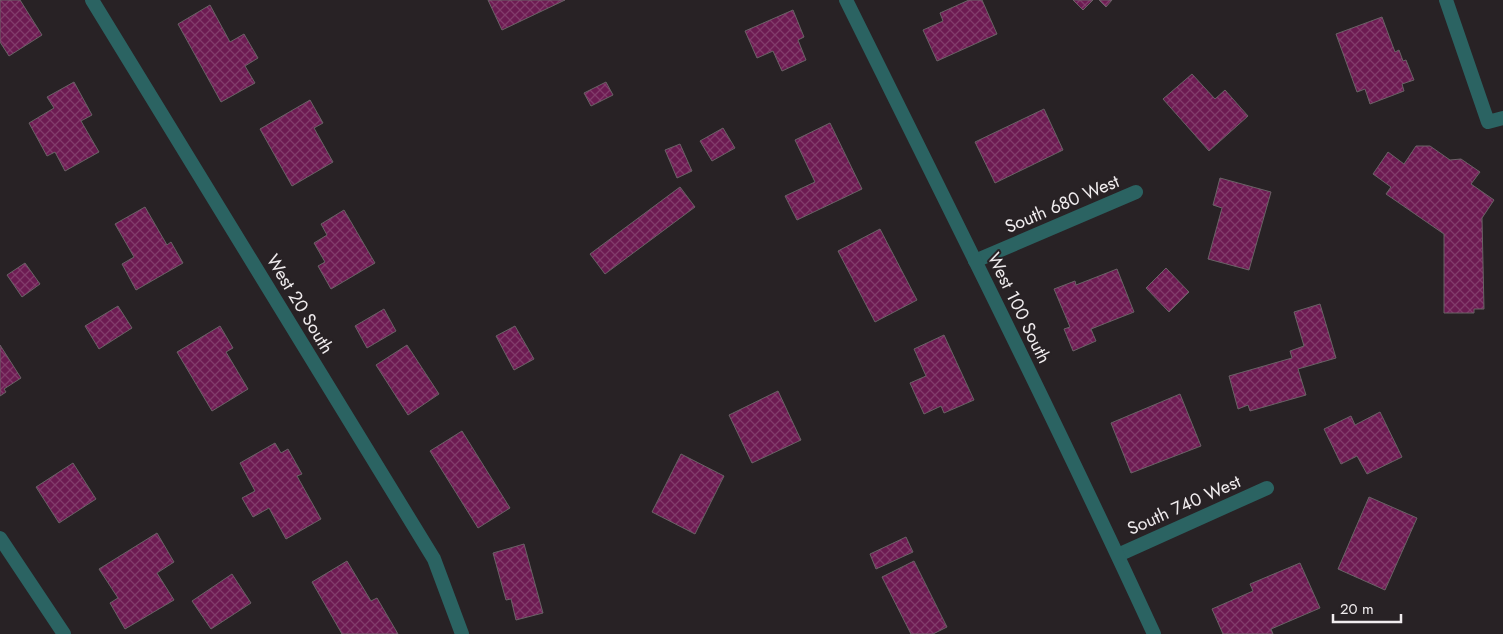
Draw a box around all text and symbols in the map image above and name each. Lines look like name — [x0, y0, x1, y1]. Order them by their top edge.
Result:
street label: South 680 West — [1001, 168, 1124, 240]
street label: West 100 South — [981, 248, 1057, 368]
street label: West 20 South — [260, 249, 340, 359]
street label: South 740 West — [1123, 468, 1245, 542]
scale bar — [1333, 592, 1400, 624]
text: 20 m — [1340, 598, 1374, 620]

